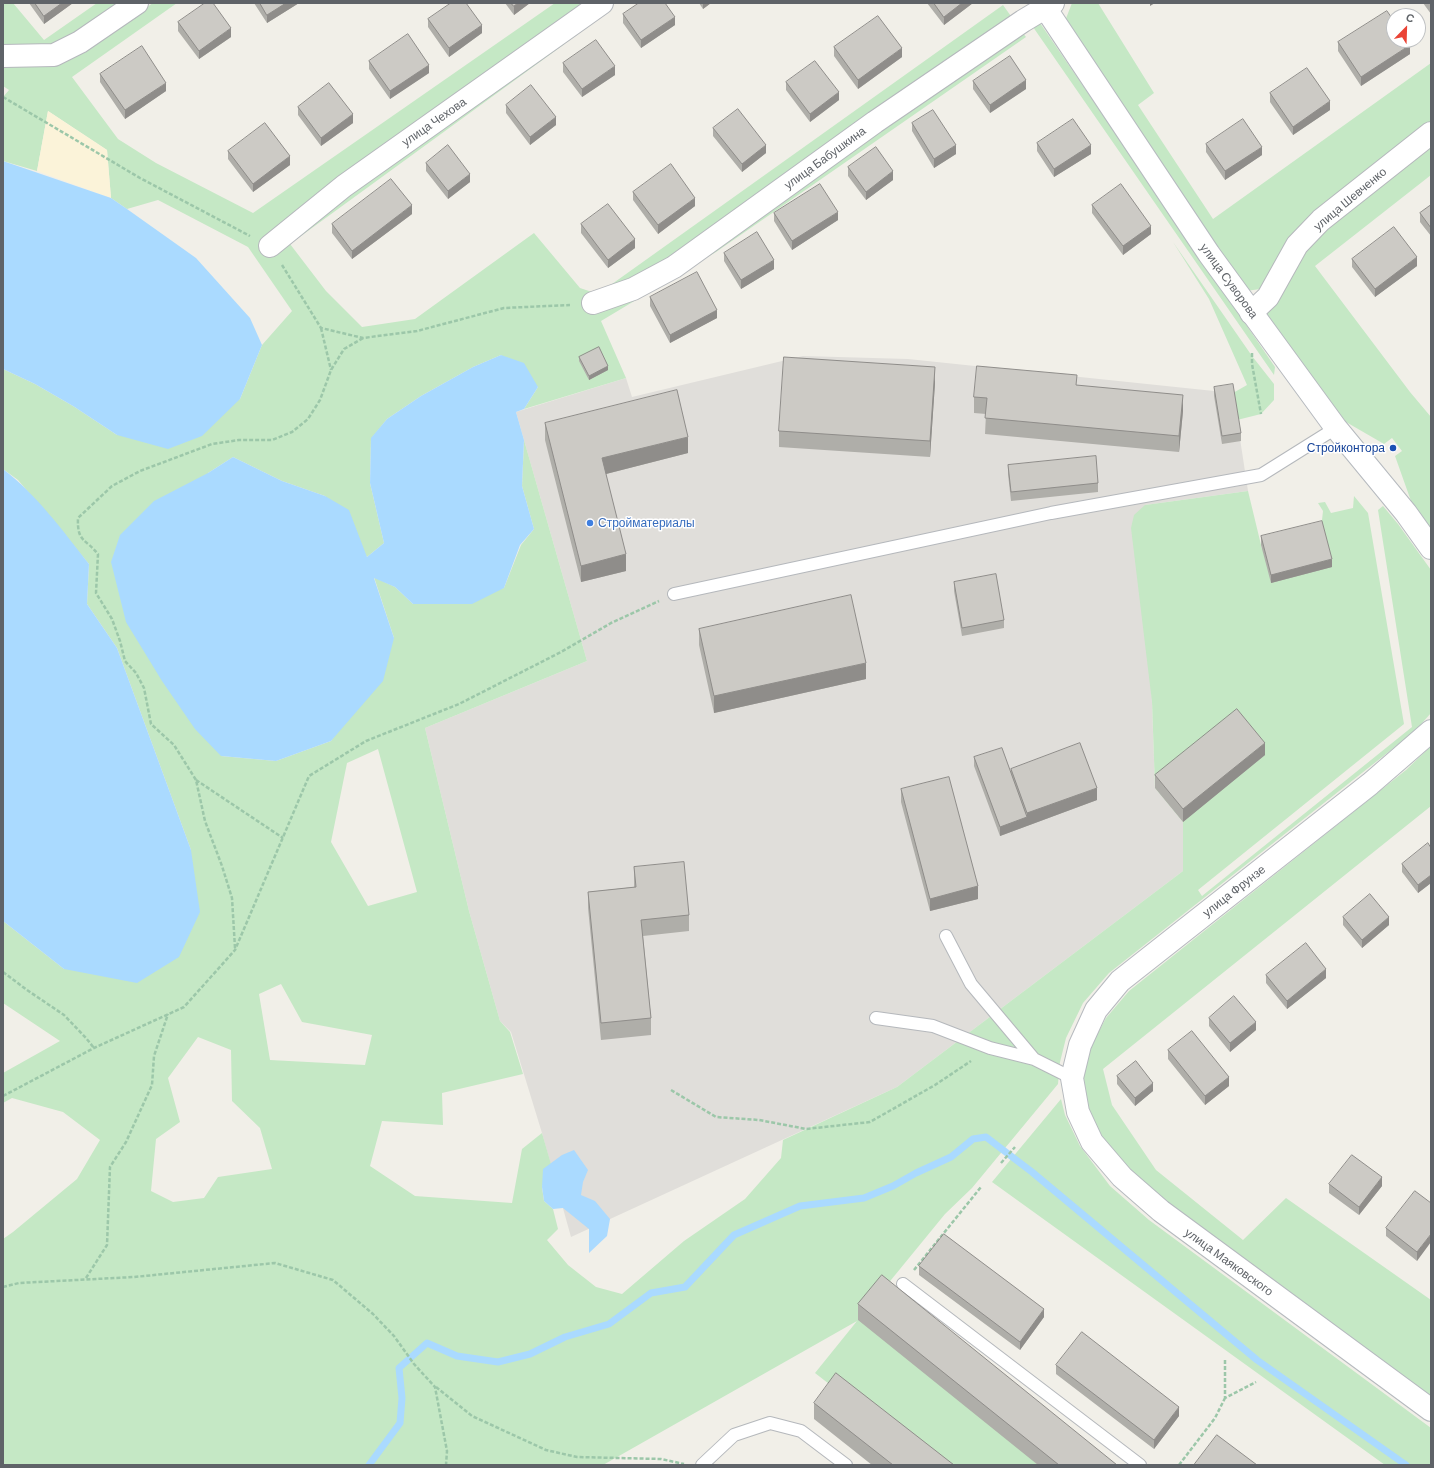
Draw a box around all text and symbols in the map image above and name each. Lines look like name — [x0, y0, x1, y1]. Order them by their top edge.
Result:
north arrow — [1386, 8, 1426, 48]
text: С — [1404, 10, 1417, 25]
street label: улица Чехова — [399, 95, 469, 149]
street label: улица Бабушкина — [781, 124, 869, 192]
street label: улица Шевченко — [1311, 164, 1389, 234]
street label: улица Суворова — [1197, 241, 1261, 321]
place label: Стройконтора — [1307, 441, 1385, 455]
marker: Стройконтора — [1388, 443, 1398, 453]
place label: Стройматериалы — [598, 516, 695, 530]
marker: Стройматериалы — [585, 518, 595, 528]
street label: улица Фрунзе — [1200, 862, 1268, 920]
street label: улица Маяковского — [1182, 1225, 1276, 1299]

